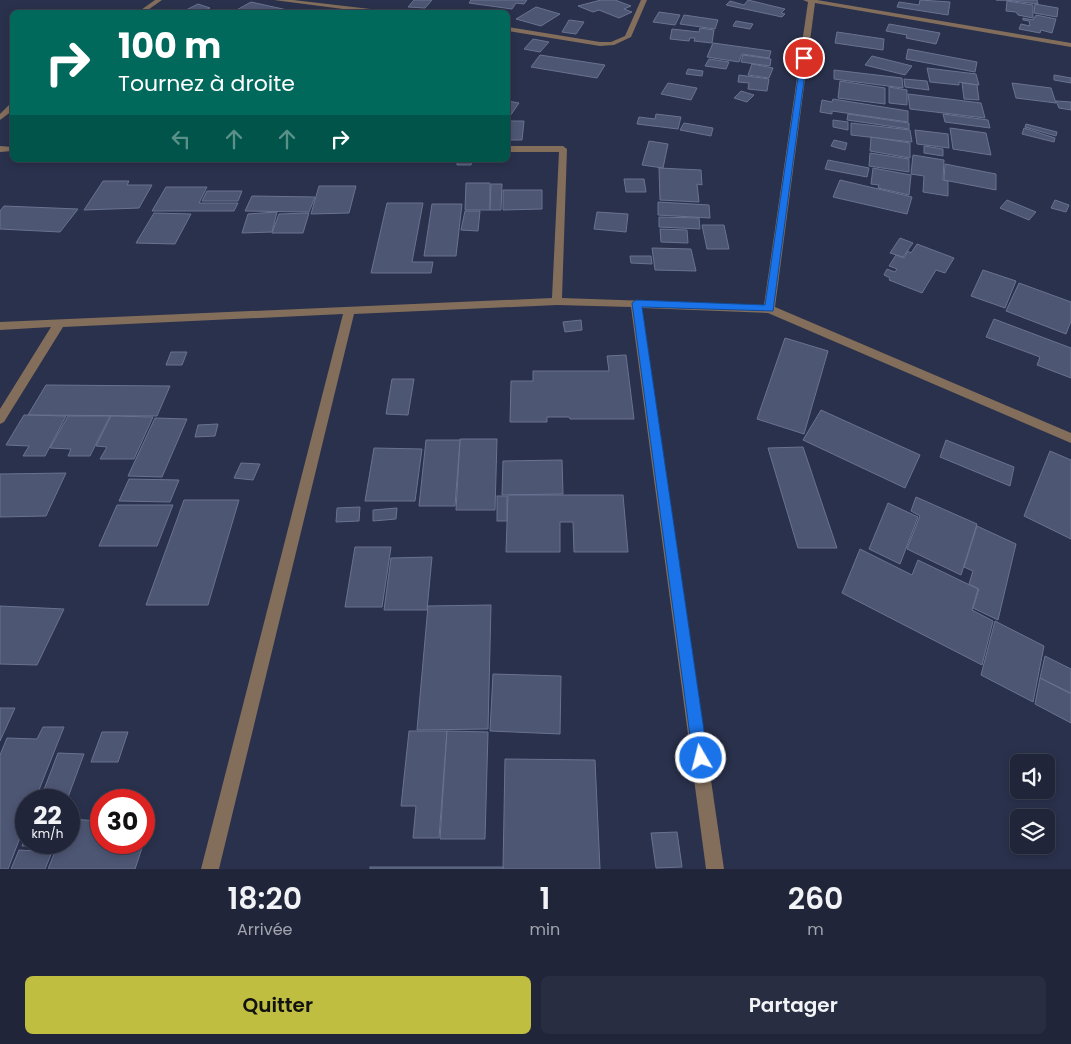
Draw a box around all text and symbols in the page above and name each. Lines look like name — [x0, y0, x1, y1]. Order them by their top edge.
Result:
text: 100 m — [118, 21, 221, 70]
icon: right — [35, 30, 100, 95]
pin — [783, 37, 825, 79]
icon: arrive — [790, 44, 818, 72]
text: Tournez à droite — [118, 68, 295, 99]
icon: left — [167, 125, 195, 153]
icon: ahead — [220, 125, 248, 153]
icon: ahead — [273, 125, 301, 153]
icon: right — [326, 125, 354, 153]
position arrow — [674, 731, 726, 783]
map controls — [1010, 754, 1055, 854]
button: sound — [1010, 754, 1055, 799]
speed limit sign: 30 — [90, 789, 155, 854]
text: 22 — [33, 798, 62, 833]
button: layers — [1010, 809, 1055, 854]
text: km/h — [32, 825, 63, 842]
text: 18:20 — [227, 877, 302, 920]
text: 1 — [539, 877, 550, 920]
text: 260 — [788, 877, 844, 920]
text: Arrivée — [237, 918, 293, 941]
text: min — [530, 918, 560, 941]
text: m — [807, 918, 824, 941]
button: Quitter — [25, 976, 531, 1034]
button: Partager — [541, 976, 1046, 1034]

